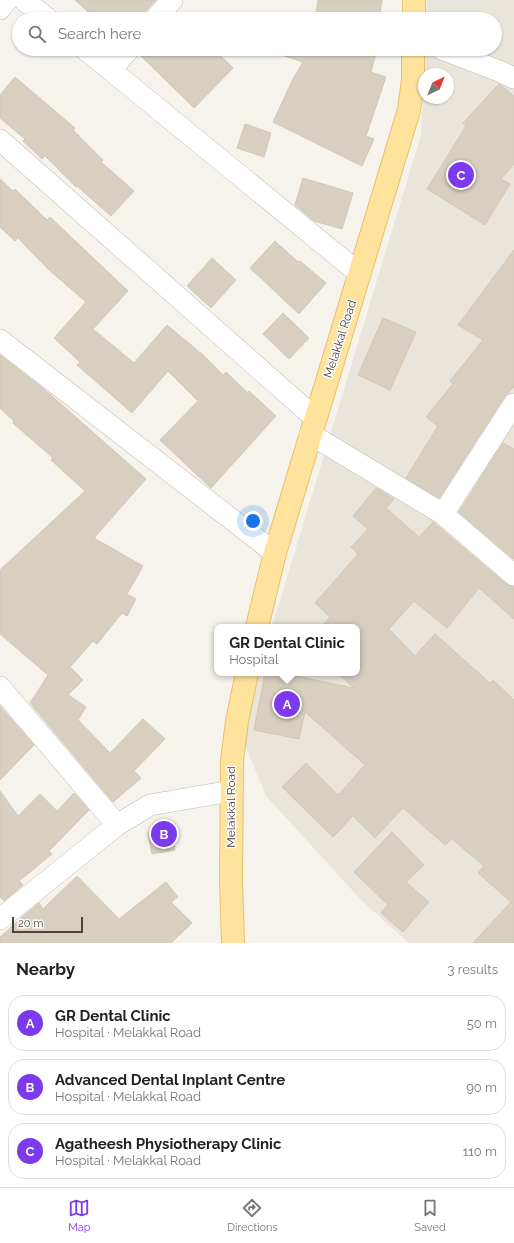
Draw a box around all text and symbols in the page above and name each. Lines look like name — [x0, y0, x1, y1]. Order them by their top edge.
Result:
search box — [12, 12, 502, 56]
icon: search — [26, 23, 48, 45]
text: Search here — [58, 25, 141, 43]
north arrow — [418, 68, 454, 104]
pin: C — [448, 160, 474, 190]
street label: Melakkal Road — [321, 298, 359, 380]
your location — [243, 511, 263, 531]
popup — [214, 624, 360, 676]
text: GR Dental Clinic — [229, 634, 345, 652]
text: Hospital — [229, 652, 278, 667]
pin: A — [274, 689, 300, 719]
street label: Melakkal Road — [224, 766, 238, 848]
pin: B — [151, 819, 177, 849]
scale bar — [12, 915, 83, 934]
text: 20 m — [18, 917, 43, 930]
text: Nearby — [16, 959, 75, 979]
text: 3 results — [448, 962, 498, 977]
text: GR Dental Clinic — [55, 1007, 171, 1025]
text: A — [26, 1016, 34, 1031]
text: 50 m — [467, 1016, 497, 1031]
text: Hospital · Melakkal Road — [55, 1025, 201, 1040]
text: Advanced Dental Inplant Centre — [55, 1071, 285, 1089]
text: B — [26, 1080, 34, 1095]
text: 90 m — [466, 1080, 497, 1095]
text: Hospital · Melakkal Road — [55, 1089, 201, 1104]
text: Agatheesh Physiotherapy Clinic — [55, 1135, 281, 1153]
text: C — [26, 1144, 34, 1159]
text: 110 m — [463, 1144, 497, 1159]
text: Hospital · Melakkal Road — [55, 1153, 201, 1168]
tab: Map — [68, 1197, 91, 1234]
tab: Directions — [227, 1197, 278, 1234]
tab: Saved — [414, 1197, 446, 1234]

